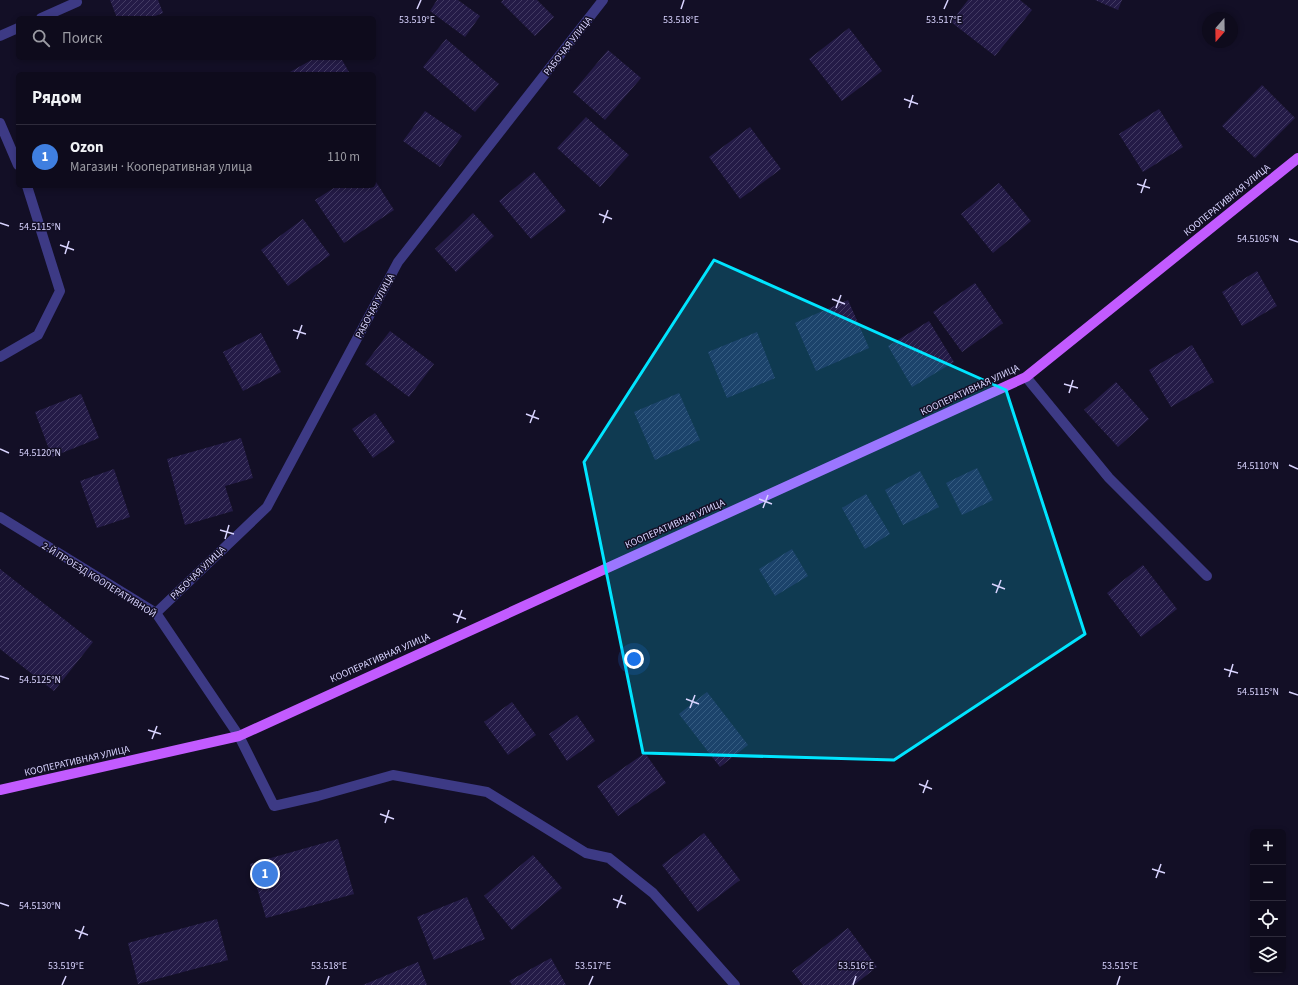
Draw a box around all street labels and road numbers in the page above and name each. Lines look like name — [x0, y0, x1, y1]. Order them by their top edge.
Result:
street label: РАБОЧАЯ УЛИЦА — [540, 13, 596, 78]
street label: КООПЕРАТИВНАЯ УЛИЦА — [1181, 160, 1274, 239]
street label: РАБОЧАЯ УЛИЦА — [352, 271, 398, 341]
street label: КООПЕРАТИВНАЯ УЛИЦА — [918, 361, 1022, 419]
street label: КООПЕРАТИВНАЯ УЛИЦА — [623, 495, 727, 552]
street label: 2-Й ПРОЕЗД КООПЕРАТИВНОЙ — [39, 539, 159, 621]
street label: РАБОЧАЯ УЛИЦА — [167, 543, 229, 603]
street label: КООПЕРАТИВНАЯ УЛИЦА — [328, 629, 432, 686]
street label: КООПЕРАТИВНАЯ УЛИЦА — [23, 742, 132, 780]

